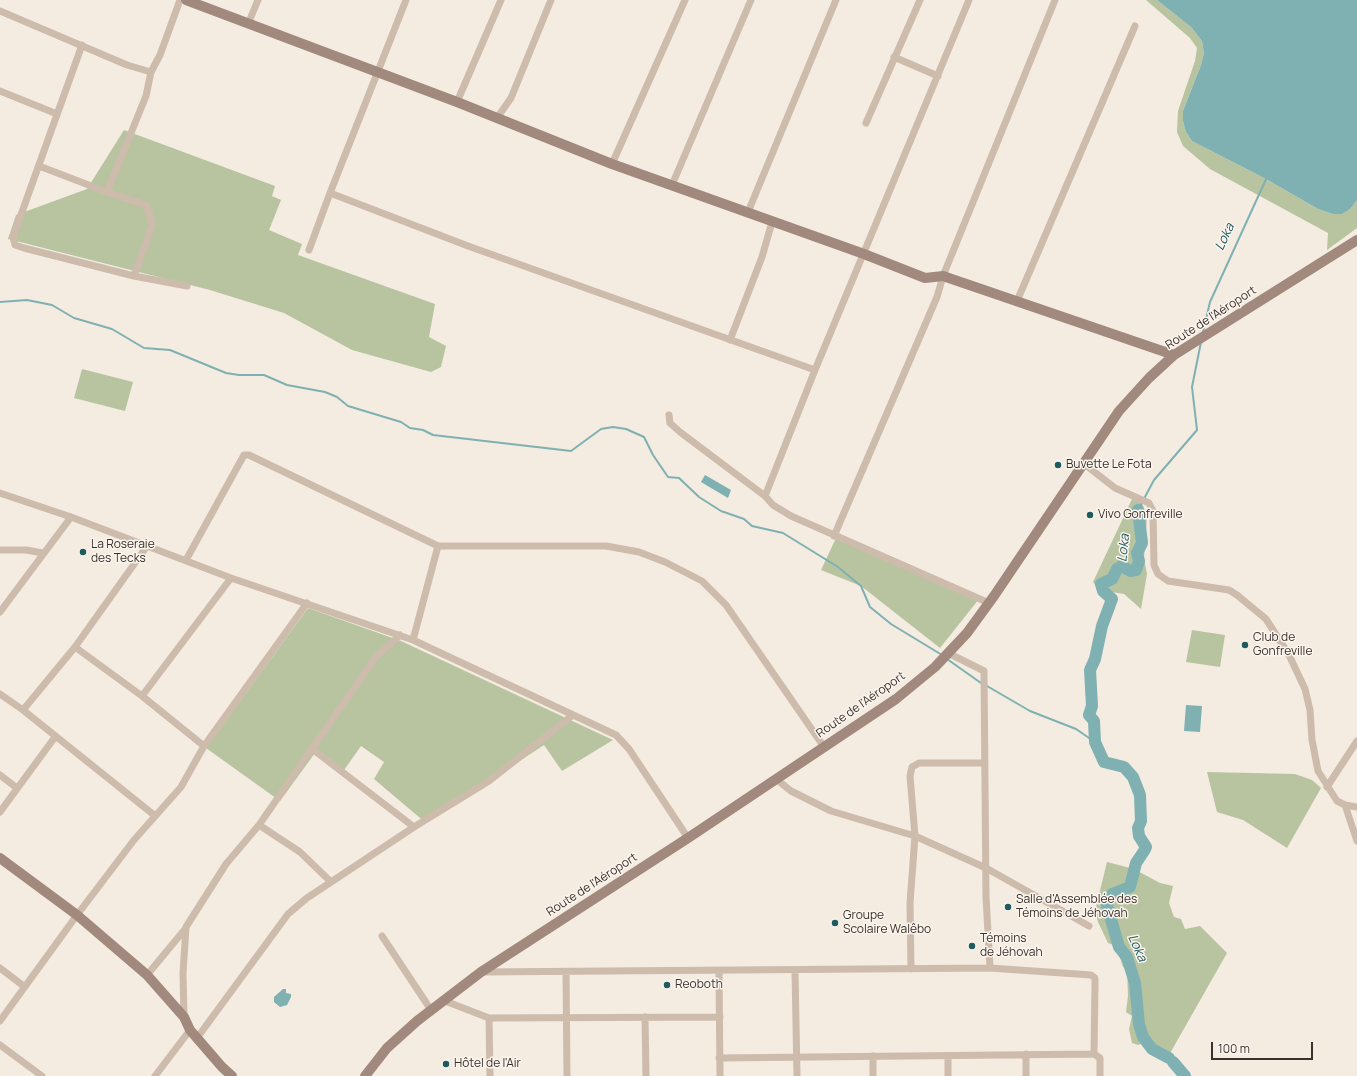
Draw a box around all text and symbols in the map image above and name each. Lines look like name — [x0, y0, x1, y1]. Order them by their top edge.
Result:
water label: Loka — [1212, 221, 1238, 253]
street label: Route de l'Aéroport — [1163, 283, 1259, 353]
place label: Buvette Le Fota — [1066, 458, 1152, 472]
marker: Buvette Le Fota — [1053, 460, 1063, 470]
place label: Vivo Gonfreville — [1098, 508, 1183, 522]
marker: Vivo Gonfreville — [1085, 510, 1095, 520]
water label: Loka — [1115, 533, 1133, 563]
place label: La Roseraie des Tecks — [91, 538, 155, 566]
marker: La Roseraie des Tecks — [78, 547, 88, 557]
place label: Club de Gonfreville — [1253, 631, 1312, 659]
marker: Club de Gonfreville — [1240, 640, 1250, 650]
street label: Route de l'Aéroport — [814, 669, 908, 741]
street label: Route de l'Aéroport — [544, 850, 640, 920]
place label: Salle d'Assemblée des Témoins de Jéhovah — [1016, 893, 1137, 921]
marker: Salle d'Assemblée des Témoins de Jéhovah — [1003, 902, 1013, 912]
place label: Groupe Scolaire Walêbo — [843, 909, 931, 937]
marker: Groupe Scolaire Walêbo — [830, 918, 840, 928]
place label: Témoins de Jéhovah — [980, 932, 1043, 960]
water label: Loka — [1124, 932, 1150, 964]
marker: Témoins de Jéhovah — [967, 941, 977, 951]
place label: Reoboth — [675, 978, 723, 992]
marker: Reoboth — [662, 980, 672, 990]
scale bar — [1213, 1034, 1315, 1060]
text: 100 m — [1218, 1040, 1250, 1057]
place label: Hôtel de l'Air — [454, 1057, 521, 1071]
marker: Hôtel de l'Air — [441, 1059, 451, 1069]

